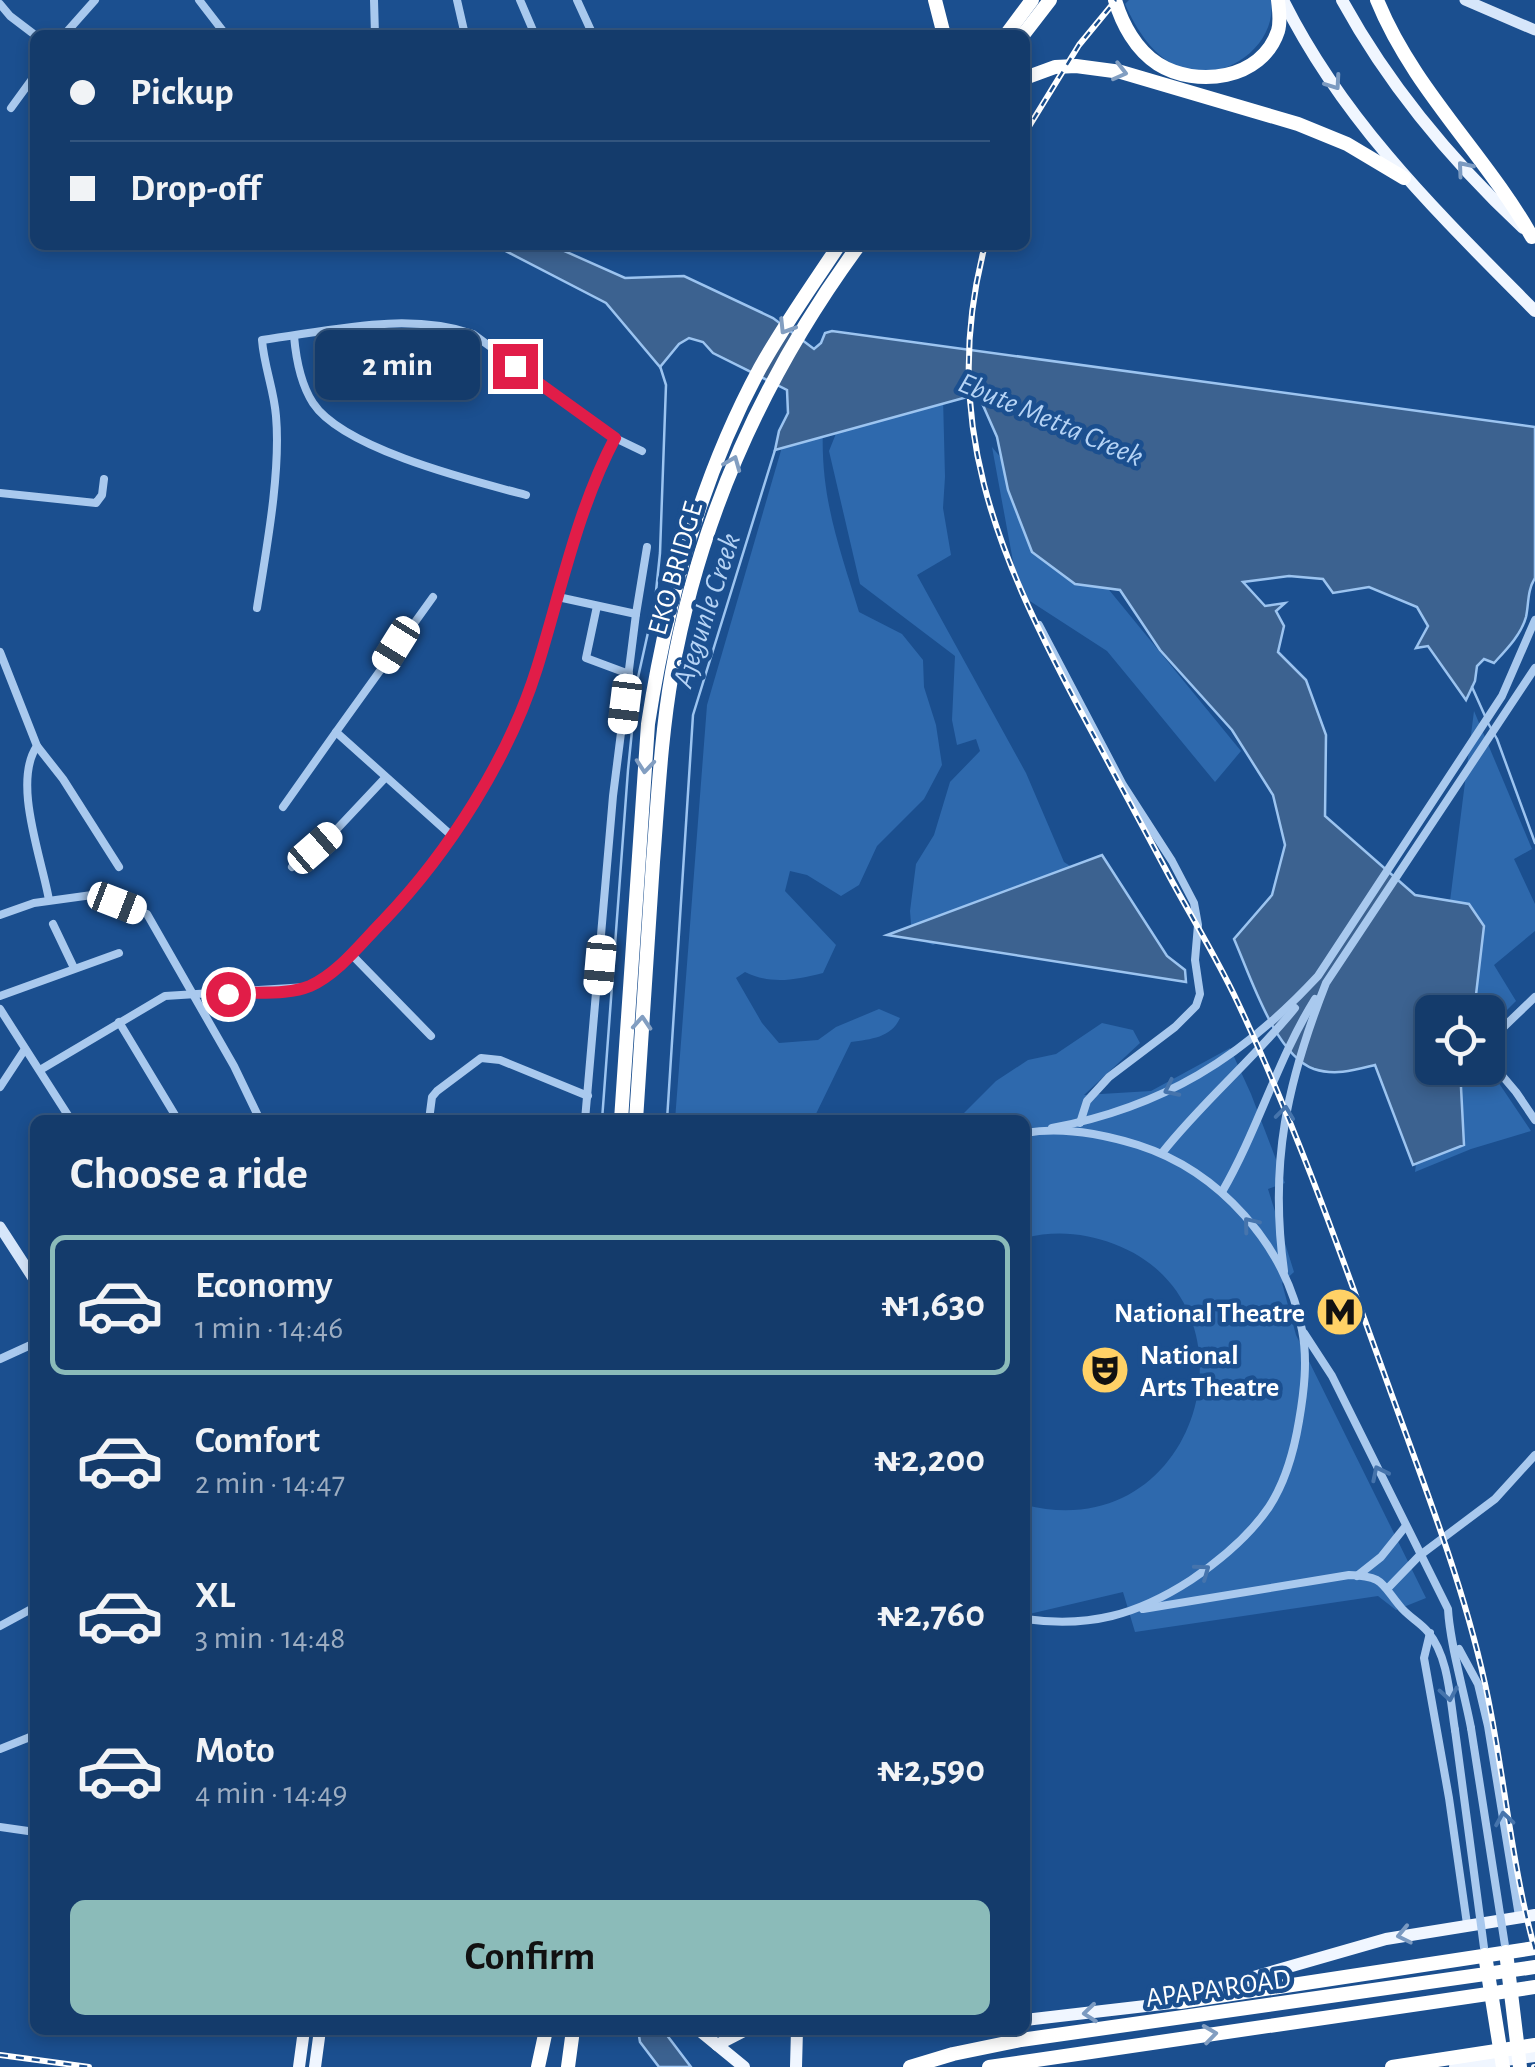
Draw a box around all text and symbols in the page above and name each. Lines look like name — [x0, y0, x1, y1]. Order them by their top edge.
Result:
one-way arrow — [1111, 61, 1128, 82]
one-way arrow — [1322, 72, 1340, 91]
text: Pickup — [130, 74, 234, 112]
one-way arrow — [1457, 162, 1475, 180]
text: Drop-off — [130, 170, 261, 208]
one-way arrow — [779, 316, 798, 334]
callout: 2 min — [315, 331, 480, 401]
route end — [493, 344, 538, 389]
text: 2 min — [362, 349, 433, 381]
water label: Ebute Metta Creek — [954, 368, 1147, 472]
one-way arrow — [722, 456, 742, 473]
street label: EKO BRIDGE — [644, 499, 708, 638]
water label: Ajegunle Creek — [668, 530, 746, 692]
car — [367, 612, 425, 678]
car — [606, 672, 644, 736]
one-way arrow — [634, 758, 656, 774]
car — [283, 817, 347, 879]
car — [84, 878, 150, 928]
car — [582, 934, 618, 996]
route start — [206, 972, 251, 1017]
map controls — [1415, 995, 1505, 1085]
button: locate — [1415, 995, 1505, 1085]
one-way arrow — [631, 1014, 652, 1030]
one-way arrow — [1163, 1076, 1181, 1096]
one-way arrow — [1274, 1105, 1295, 1122]
text: Choose a ride — [70, 1152, 308, 1197]
one-way arrow — [1244, 1217, 1262, 1235]
icon: car — [75, 1260, 165, 1350]
text: Economy — [195, 1267, 333, 1305]
text: ₦1,630 — [881, 1286, 985, 1324]
metro station icon: National Theatre — [1314, 1286, 1366, 1338]
place label: National Theatre — [1114, 1300, 1305, 1328]
text: 1 min · 14:46 — [195, 1312, 343, 1344]
place label: National Arts Theatre — [1140, 1342, 1279, 1402]
theatre icon: National Arts Theatre — [1079, 1344, 1131, 1396]
icon: car — [75, 1415, 165, 1505]
text: Comfort — [195, 1422, 320, 1460]
text: ₦2,200 — [874, 1441, 985, 1479]
one-way arrow — [1372, 1466, 1392, 1484]
text: 2 min · 14:47 — [195, 1467, 345, 1499]
one-way arrow — [1192, 1565, 1210, 1583]
icon: car — [75, 1570, 165, 1660]
text: XL — [195, 1577, 235, 1615]
text: ₦2,760 — [877, 1596, 985, 1634]
text: 3 min · 14:48 — [195, 1622, 346, 1654]
one-way arrow — [1438, 1686, 1459, 1702]
icon: car — [75, 1725, 165, 1815]
text: Moto — [195, 1732, 275, 1770]
text: ₦2,590 — [877, 1751, 985, 1789]
text: 4 min · 14:49 — [195, 1777, 348, 1809]
one-way arrow — [1494, 1811, 1515, 1828]
button: Confirm — [70, 1900, 990, 2015]
one-way arrow — [1396, 1923, 1413, 1944]
street label: APAPA ROAD — [1144, 1965, 1293, 2013]
one-way arrow — [1082, 2002, 1098, 2024]
one-way arrow — [1202, 2024, 1219, 2045]

